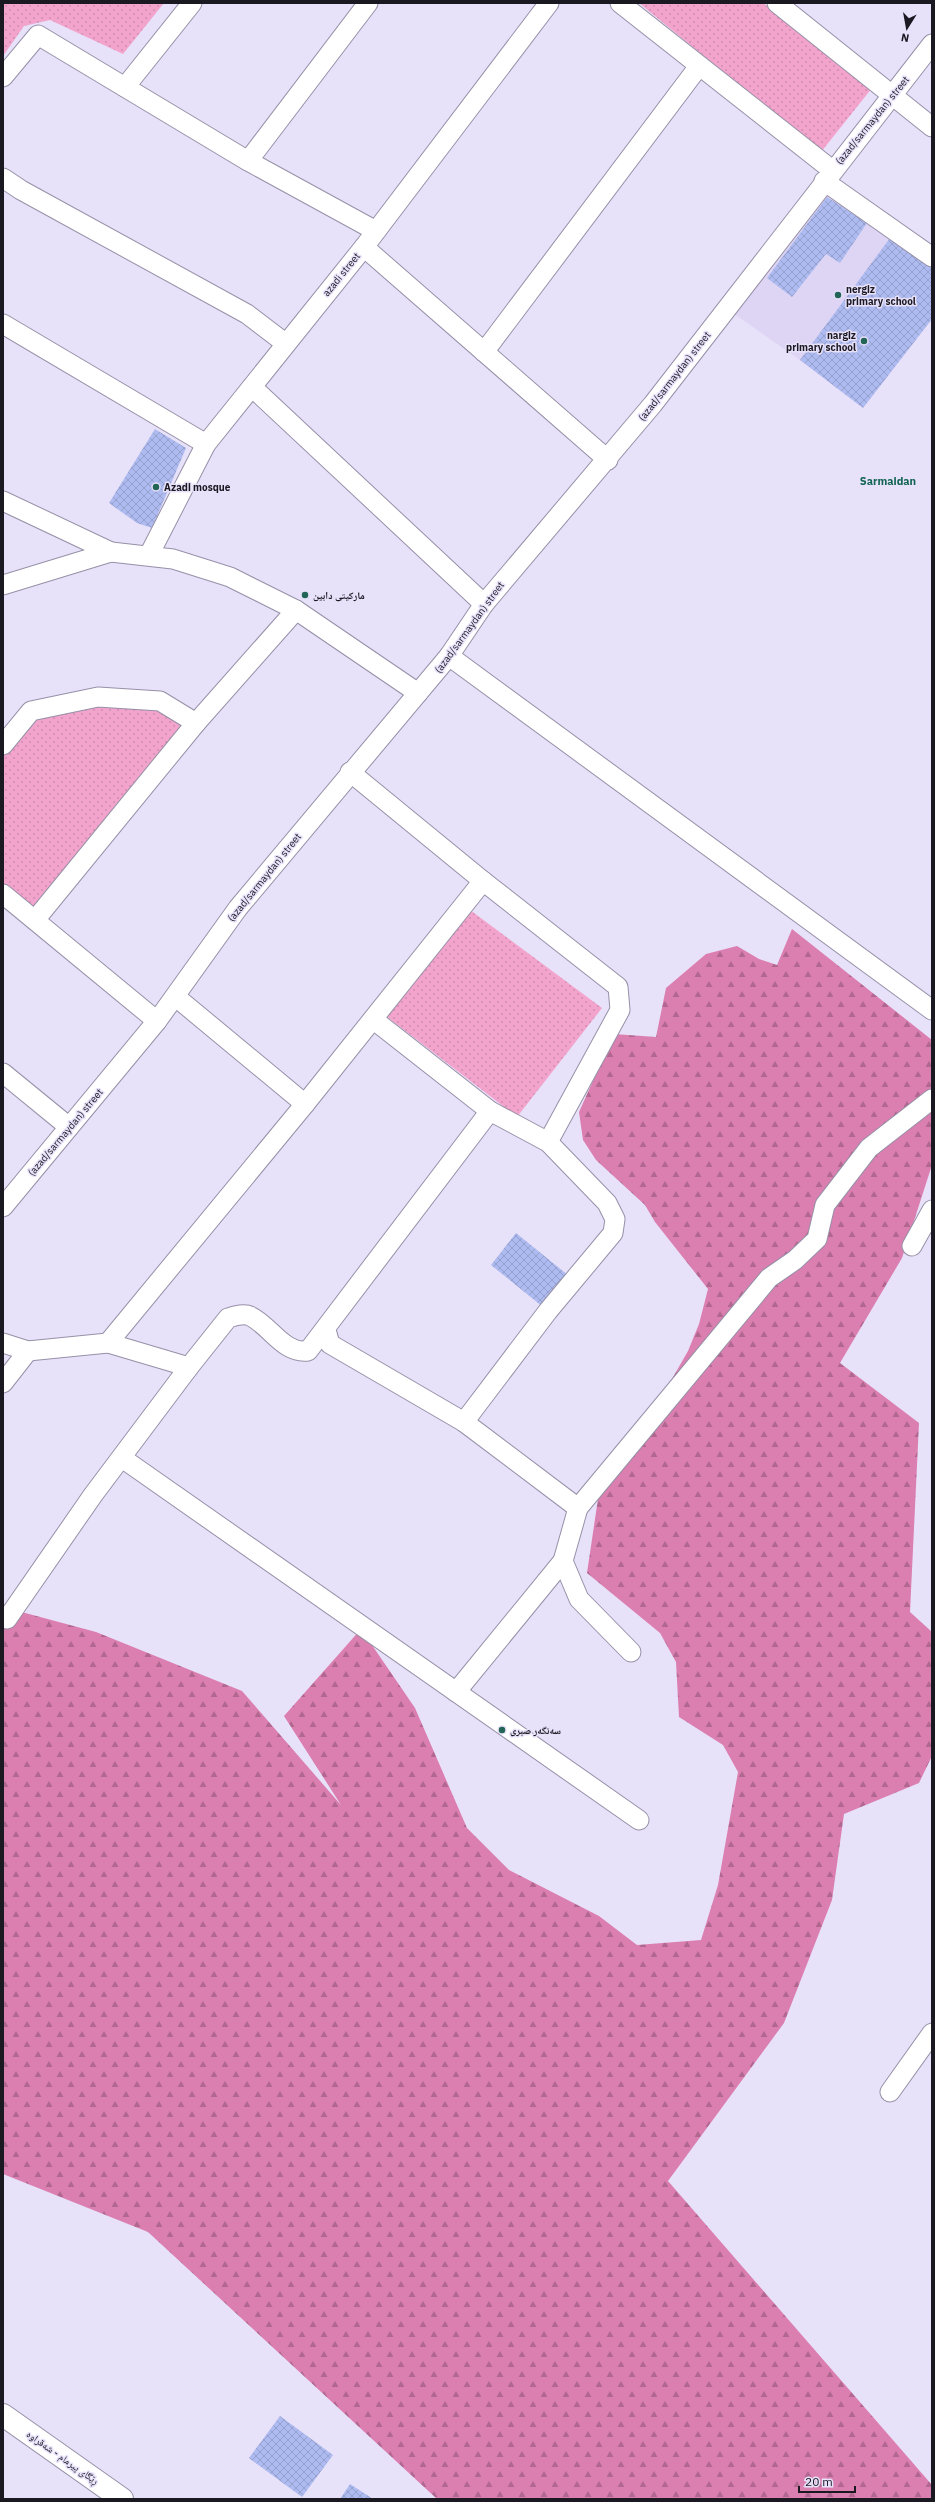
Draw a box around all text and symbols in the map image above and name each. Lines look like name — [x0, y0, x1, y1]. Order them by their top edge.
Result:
north arrow — [887, 8, 927, 48]
text: N — [900, 30, 910, 45]
street label: (azad/sarmaydan) street — [833, 73, 912, 167]
street label: azadi street — [320, 249, 363, 299]
place label: nergiz primary school — [846, 283, 916, 308]
marker: nergiz primary school — [833, 290, 843, 300]
street label: (azad/sarmaydan) street — [635, 329, 714, 424]
place label: nargiz primary school — [786, 329, 856, 354]
marker: nargiz primary school — [859, 336, 869, 346]
district label: Sarmaidan — [860, 474, 916, 488]
place label: Azadi mosque — [164, 481, 231, 494]
marker: Azadi mosque — [151, 482, 161, 492]
street label: (azad/sarmaydan) street — [432, 579, 507, 676]
place label: ماركيتى دابين — [313, 589, 365, 602]
marker: ماركيتى دابين — [300, 590, 310, 600]
street label: (azad/sarmaydan) street — [225, 830, 304, 924]
street label: (azad/sarmaydan) street — [25, 1086, 106, 1179]
place label: سەنگەر صبری — [510, 1724, 561, 1737]
marker: سەنگەر صبری — [497, 1725, 507, 1735]
street label: ڕێگای پیرمام - شەقراوە — [23, 2428, 101, 2488]
scale bar — [799, 2468, 855, 2494]
text: 20 m — [805, 2474, 833, 2489]

